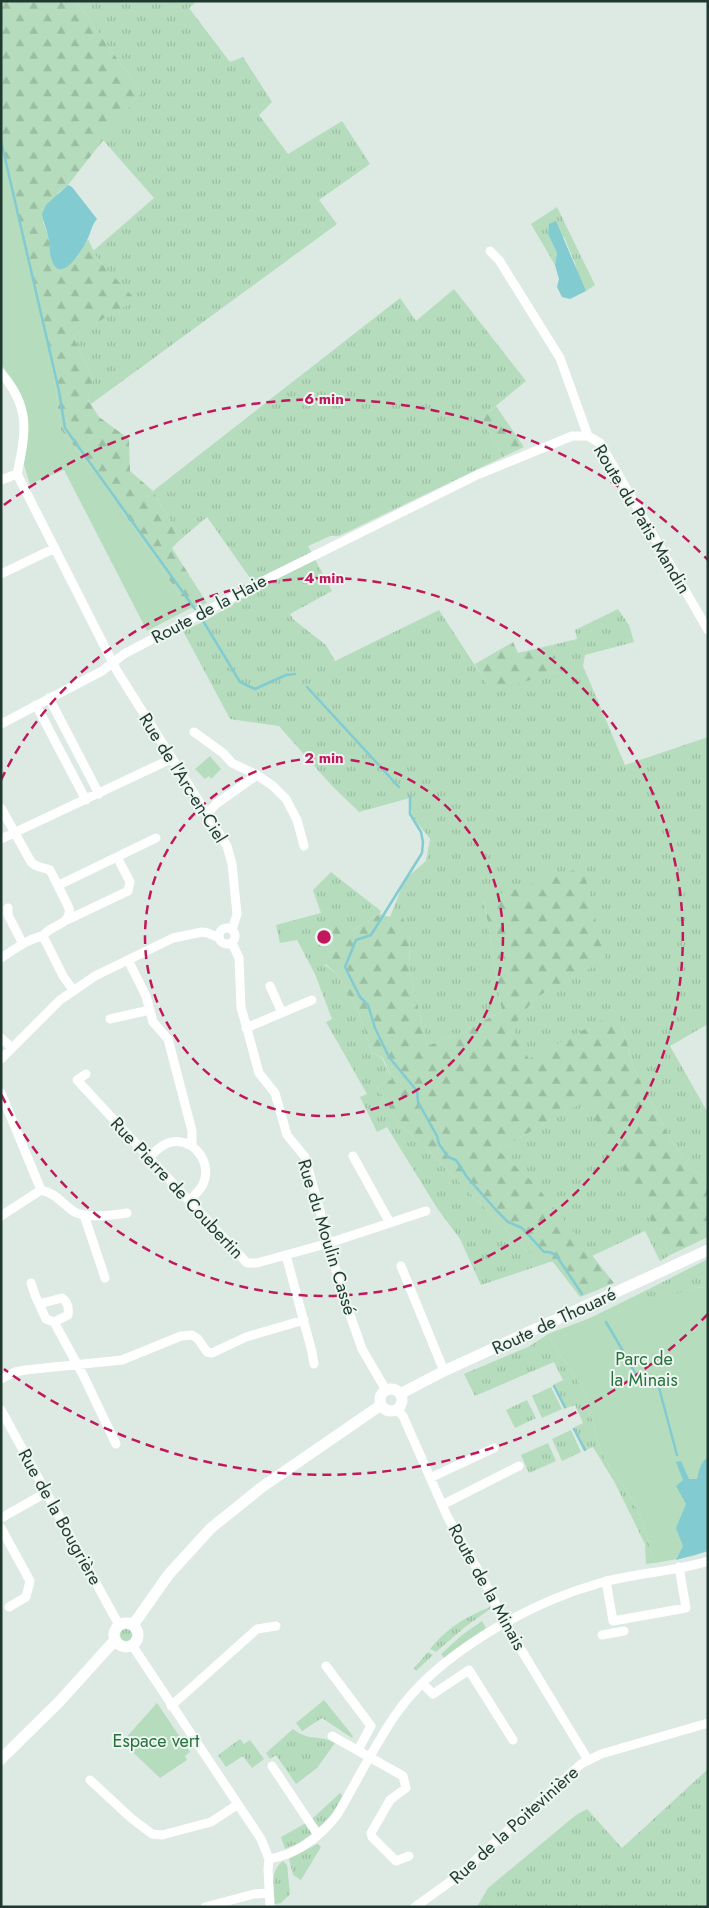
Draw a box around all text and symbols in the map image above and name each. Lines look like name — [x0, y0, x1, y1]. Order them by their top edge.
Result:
text: 6 min — [304, 388, 344, 410]
street label: Route du Patis Mandin — [587, 439, 697, 599]
text: 4 min — [304, 567, 344, 589]
street label: Route de la Haie — [147, 568, 271, 650]
street label: Rue de l'Arc-en-Ciel — [133, 708, 233, 848]
text: 2 min — [304, 747, 344, 769]
centre of rings — [315, 928, 333, 946]
street label: Rue Pierre de Coubertin — [104, 1111, 250, 1265]
street label: Rue du Moulin Cassé — [291, 1156, 363, 1318]
street label: Route de Thouaré — [488, 1281, 620, 1361]
park label: Parc de la Minais — [610, 1346, 678, 1393]
street label: Rue de la Bougrière — [12, 1444, 108, 1590]
street label: Route de la Minais — [442, 1519, 532, 1655]
park label: Espace vert — [113, 1728, 200, 1754]
street label: Rue de la Poitevinière — [444, 1760, 584, 1890]

